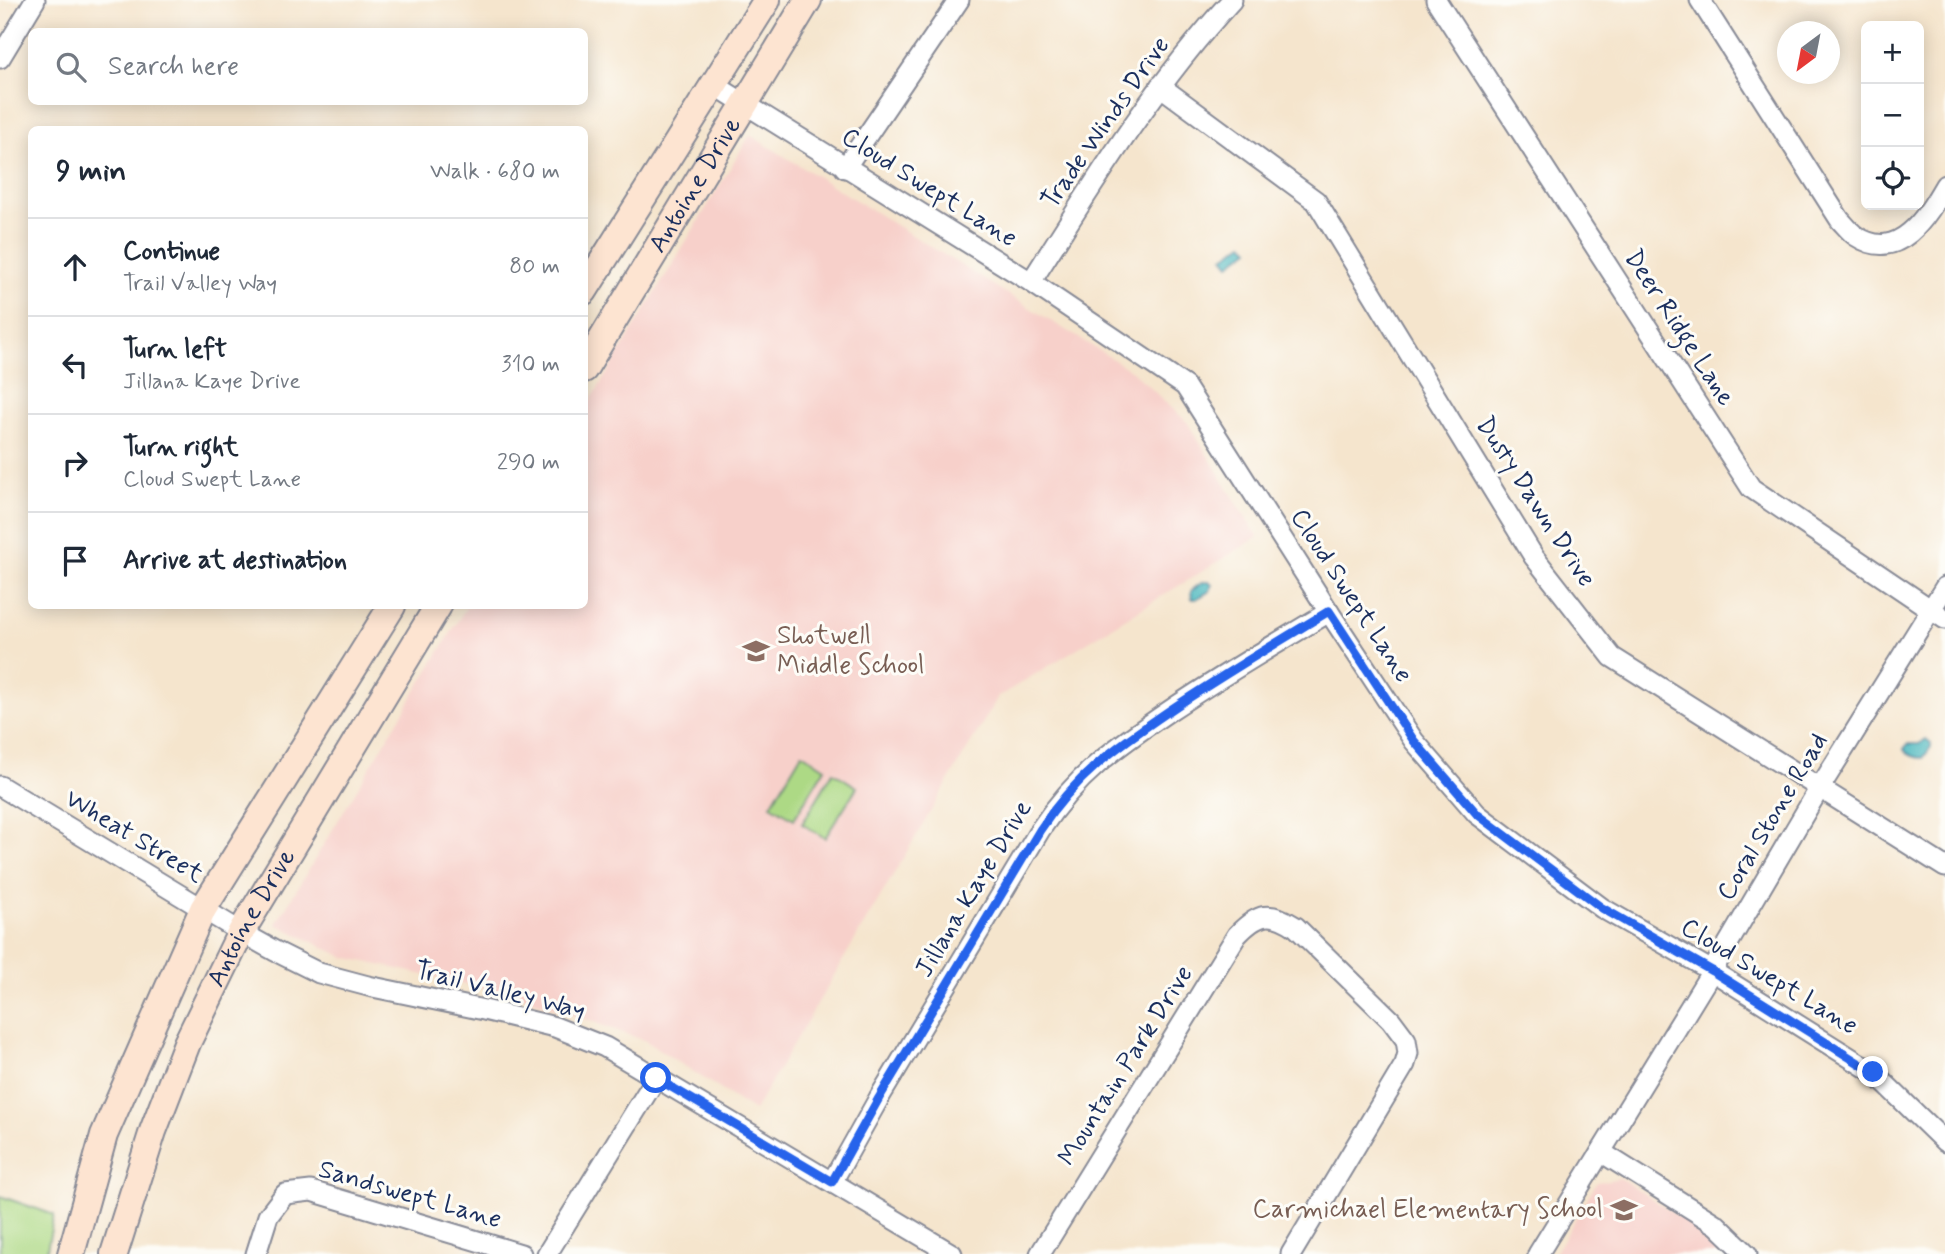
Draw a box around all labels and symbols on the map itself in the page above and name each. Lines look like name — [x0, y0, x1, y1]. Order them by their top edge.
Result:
north arrow — [1777, 21, 1840, 84]
street label: Trade Winds Drive — [1034, 30, 1178, 216]
street label: Antoine Drive — [641, 111, 750, 260]
street label: Cloud Swept Lane — [835, 120, 1023, 256]
street label: Deer Ridge Lane — [1613, 243, 1742, 414]
street label: Dusty Dawn Drive — [1467, 410, 1603, 594]
street label: Cloud Swept Lane — [1282, 502, 1420, 690]
place label: Shotwell Middle School — [777, 619, 925, 683]
school or university icon: Shotwell Middle School — [741, 636, 771, 666]
street label: Coral Stone Road — [1710, 727, 1836, 907]
street label: Wheat Street — [58, 782, 210, 892]
street label: Jillana Kaye Drive — [908, 794, 1040, 984]
street label: Antoine Drive — [200, 843, 304, 993]
street label: Cloud Swept Lane — [1674, 911, 1864, 1043]
street label: Trail Valley Way — [411, 953, 589, 1029]
street label: Mountain Park Drive — [1051, 959, 1201, 1173]
route end — [1857, 1056, 1888, 1087]
route start — [640, 1062, 671, 1093]
street label: Sandswept Lane — [315, 1153, 505, 1237]
place label: Carmichael Elementary School — [1253, 1193, 1603, 1227]
school or university icon: Carmichael Elementary School — [1609, 1195, 1639, 1225]

